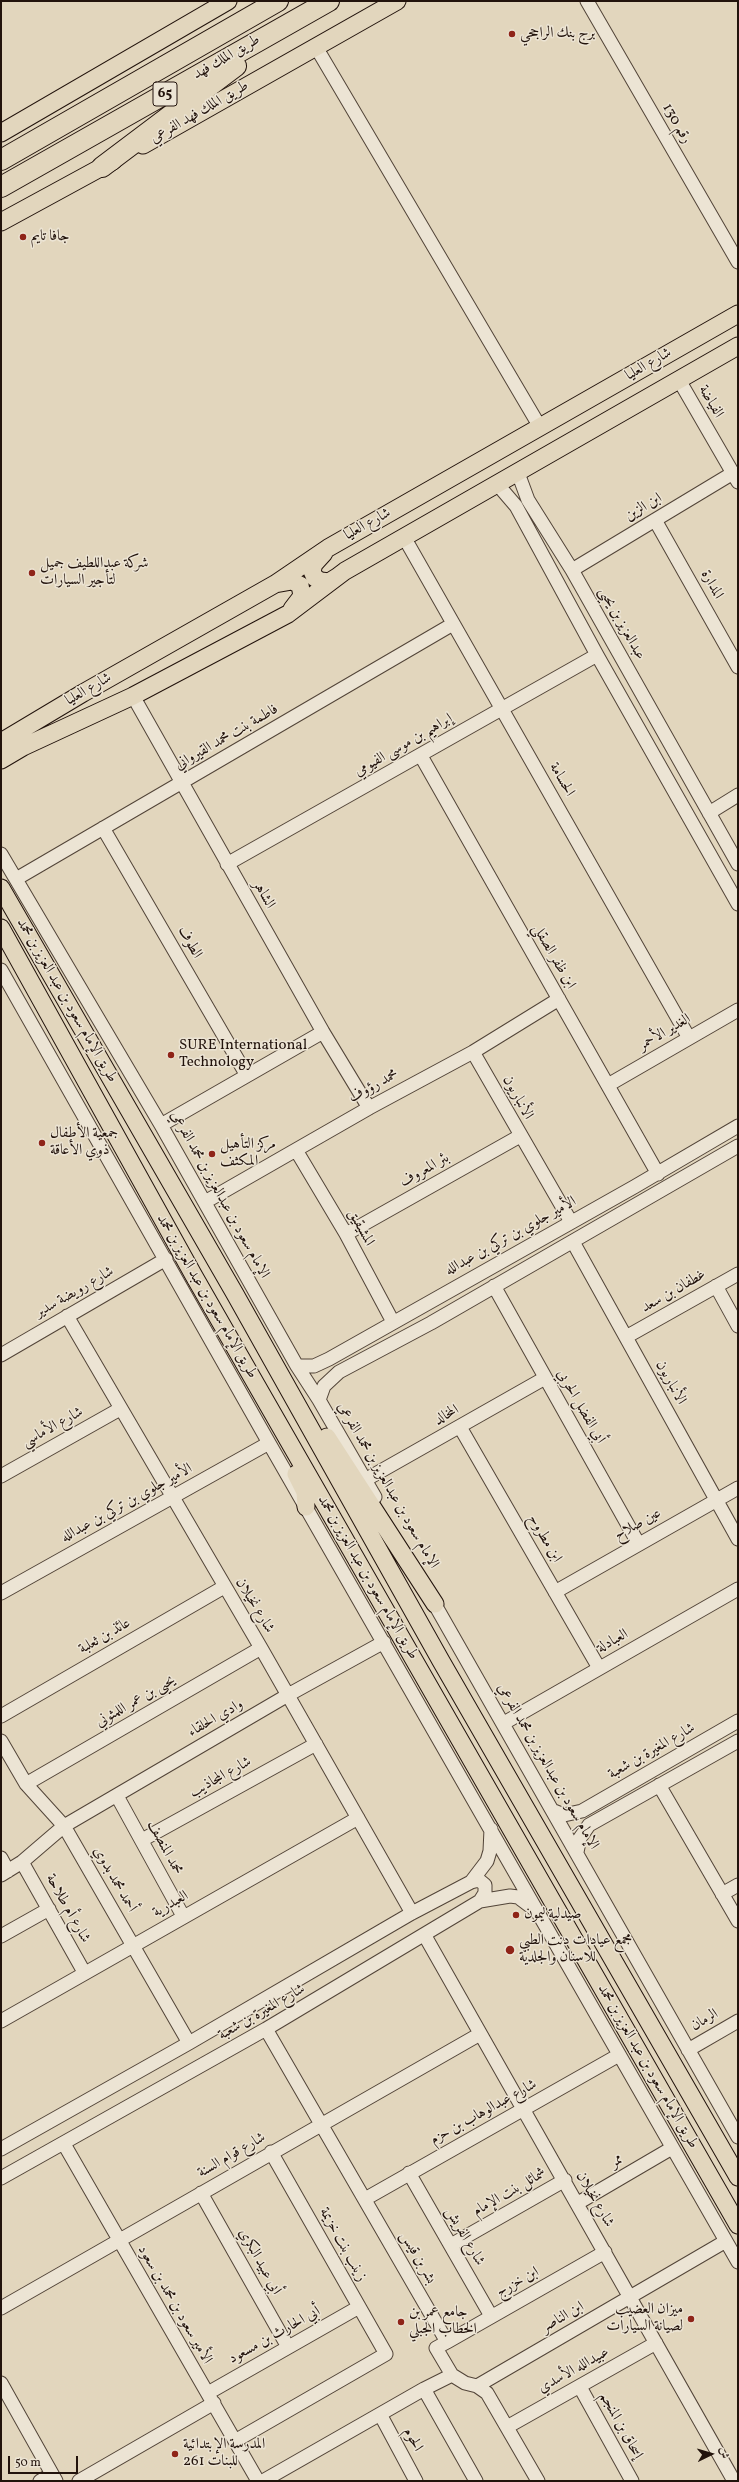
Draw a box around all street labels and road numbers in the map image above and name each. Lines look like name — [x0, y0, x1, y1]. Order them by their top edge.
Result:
street label: طريق الملك فهد — [190, 32, 264, 84]
street label: طريق الملك فهد الفرعي — [148, 78, 252, 148]
road number: 65 — [153, 82, 177, 106]
street label: رقم 130 — [657, 101, 695, 147]
street label: شارع العليا — [623, 345, 675, 385]
street label: الفياضة — [694, 382, 726, 422]
street label: ابن الزين — [622, 490, 666, 526]
street label: شارع العليا — [342, 505, 394, 545]
street label: المدارة — [696, 567, 726, 603]
street label: عبدالعزيز بن يحيى — [594, 584, 648, 664]
street label: شارع العليا — [63, 670, 115, 710]
street label: فاطمة بنت محمد القيرواني — [172, 701, 282, 775]
street label: إبراهيم بن موسى الفيومي — [352, 711, 456, 781]
street label: الحسامة — [544, 760, 578, 800]
street label: الشاهر — [248, 878, 278, 912]
street label: طريق الإمام سعود بن عبد العزيز بن محمد — [12, 916, 120, 1086]
street label: ابن ظفر الصقلي — [527, 921, 579, 993]
street label: الطوف — [173, 924, 205, 962]
street label: الغدير الأحمر — [636, 1011, 694, 1055]
street label: محمد رؤوف — [346, 1066, 402, 1108]
street label: الأنباريون — [498, 1073, 536, 1123]
street label: الإمام سعود بن عبدالعزيز بن محمد الفرعي — [165, 1108, 273, 1282]
street label: بئر المعروف — [397, 1150, 453, 1192]
street label: الأمير جلوي بن تركي بن عبدالله — [442, 1193, 580, 1281]
street label: المشيقيق — [343, 1206, 377, 1250]
street label: طريق الإمام سعود بن عبد العزيز بن محمد — [152, 1212, 260, 1382]
street label: شارع رويضة سدير — [32, 1263, 118, 1323]
street label: غطفان بن سعد — [639, 1266, 709, 1318]
street label: الأنباريون — [651, 1358, 689, 1408]
street label: أبي الفضل الحربي — [552, 1367, 608, 1447]
street label: الإمام سعود بن عبدالعزيز بن محمد الفرعي — [332, 1400, 442, 1572]
street label: المخالد — [431, 1402, 463, 1430]
street label: شارع الأماسي — [19, 1404, 87, 1452]
street label: الأمير جلوي بن تركي بن عبدالله — [58, 1460, 196, 1548]
street label: طريق الإمام سعود بن عبد العزيز بن محمد — [313, 1493, 421, 1663]
street label: عين صلاح — [611, 1505, 665, 1545]
street label: ابن مطروح — [523, 1512, 565, 1566]
street label: شارع نخيلان — [231, 1575, 277, 1637]
street label: عائذ بن ثعلبة — [76, 1615, 134, 1659]
street label: العبادلة — [594, 1626, 632, 1658]
street label: يحيى بن عمر اللمثوني — [93, 1672, 179, 1732]
street label: الإمام سعود بن عبدالعزيز بن محمد الفرعي — [492, 1681, 602, 1853]
street label: وادي الحلقاء — [185, 1696, 247, 1742]
street label: شارع المغيرة بن شعبة — [605, 1720, 699, 1784]
street label: شارع المجاذيب — [187, 1754, 255, 1802]
street label: محمد المنصف — [142, 1818, 186, 1878]
street label: أحمد محمد بدوي — [88, 1844, 140, 1916]
street label: شارع أم طلاحة — [41, 1871, 93, 1947]
street label: العبدرية — [150, 1888, 192, 1922]
street label: شارع المغيرة بن شعبة — [215, 1981, 309, 2045]
street label: طريق الإمام سعود بن عبد العزيز بن محمد — [593, 1982, 701, 2152]
street label: الرمان — [688, 2006, 722, 2036]
street label: شارع عبدالوهاب بن حزم — [427, 2076, 541, 2150]
street label: شارع قوام السنة — [195, 2129, 269, 2183]
street label: ممر — [607, 2151, 627, 2173]
street label: شمائل بنت الإمام — [470, 2165, 550, 2221]
street label: شارع نخيلان — [571, 2169, 617, 2231]
street label: شارع الفريش — [440, 2204, 488, 2270]
street label: زينب بنت خزيمة — [314, 2205, 370, 2285]
street label: أبي عبيد البكري — [233, 2226, 285, 2298]
street label: بشر بن قيس — [395, 2229, 439, 2287]
street label: الأمير سعود بن محمد بن سعود — [133, 2242, 215, 2368]
street label: ابن خزرج — [493, 2264, 543, 2302]
street label: ابن الناصر — [538, 2299, 588, 2337]
street label: أبي الحارث بن مسعود — [226, 2303, 324, 2369]
street label: عبيدالله الأسدي — [535, 2344, 613, 2398]
street label: إسحاق بن المنجم — [594, 2389, 646, 2463]
street label: الحوم — [398, 2425, 426, 2455]

